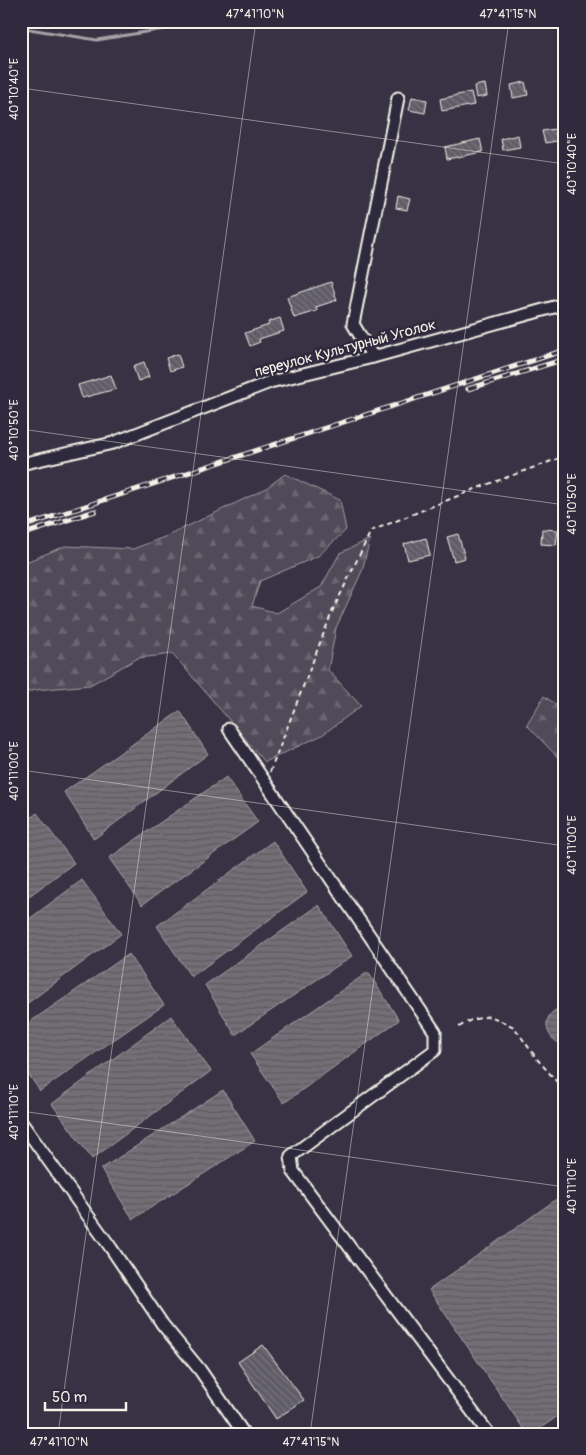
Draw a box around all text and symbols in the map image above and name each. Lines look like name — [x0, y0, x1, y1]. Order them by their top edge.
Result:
text: 47°41'10"N — [226, 7, 284, 22]
text: 47°41'15"N — [480, 7, 536, 22]
text: 40°10'40"E — [7, 58, 22, 120]
text: 40°10'40"E — [565, 133, 580, 195]
street label: переулок Культурный Уголок — [252, 315, 438, 382]
text: 40°10'50"E — [7, 399, 22, 461]
text: 40°10'50"E — [565, 473, 580, 535]
text: 40°11'00"E — [7, 741, 22, 801]
text: 40°11'00"E — [565, 815, 580, 875]
text: 40°11'10"E — [7, 1084, 22, 1140]
text: 40°11'10"E — [565, 1158, 580, 1214]
scale bar — [45, 1380, 126, 1412]
text: 50 m — [52, 1388, 87, 1407]
text: 47°41'10"N — [30, 1435, 88, 1450]
text: 47°41'15"N — [283, 1435, 339, 1450]

